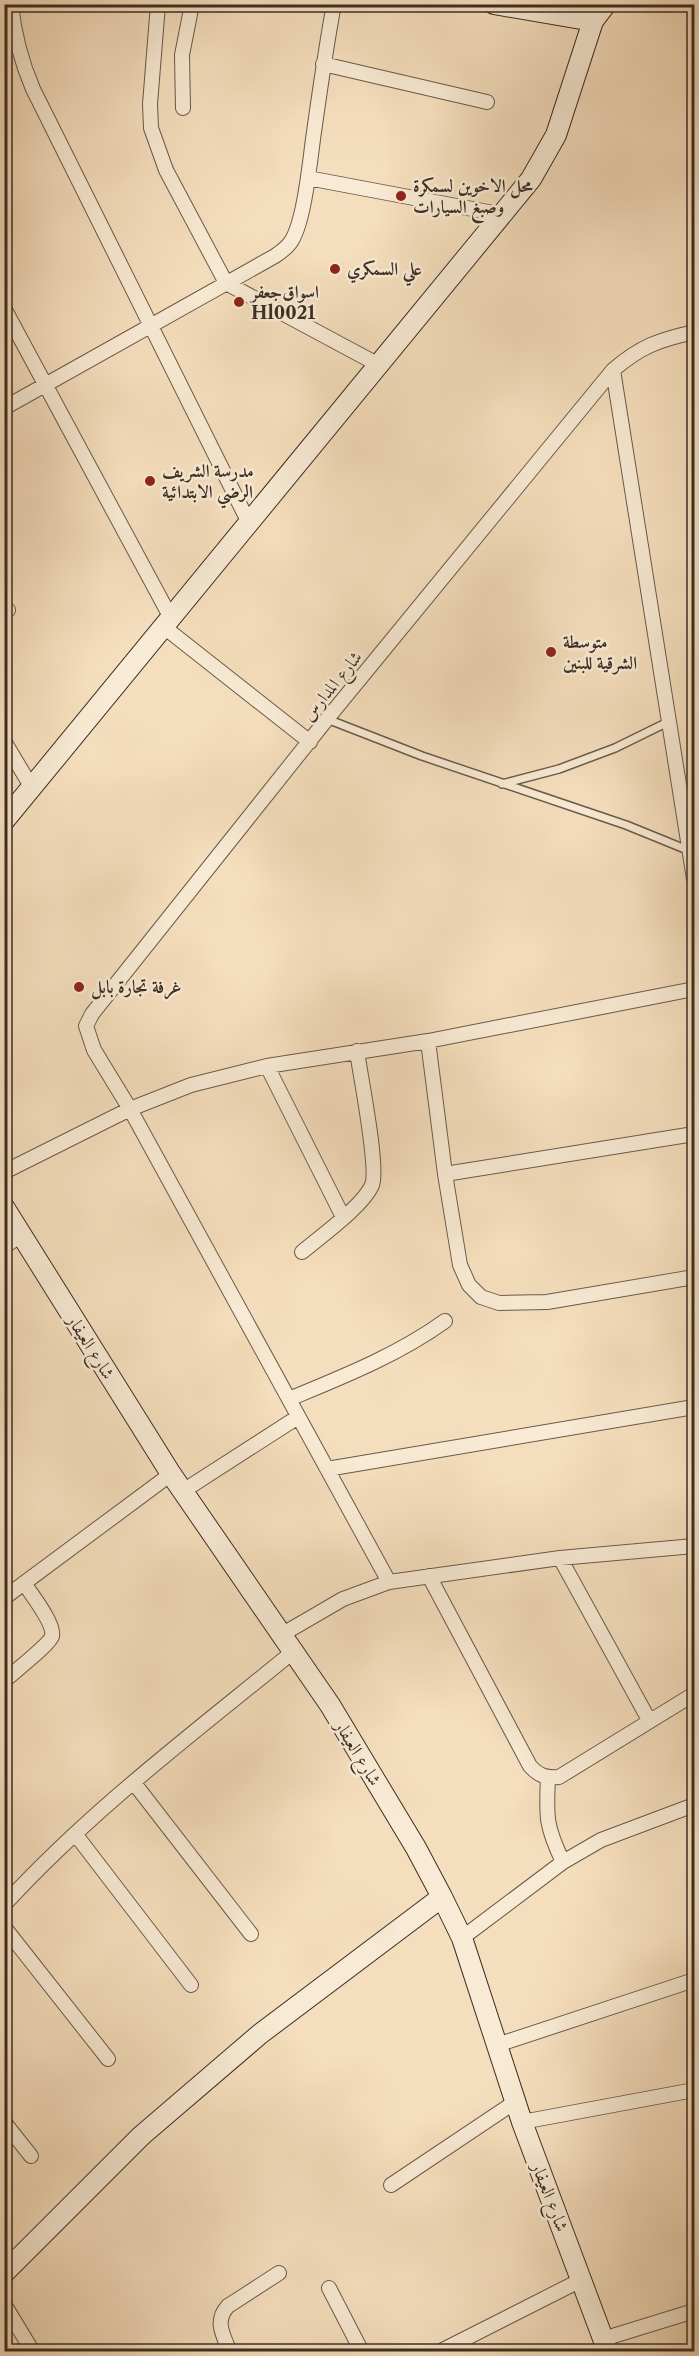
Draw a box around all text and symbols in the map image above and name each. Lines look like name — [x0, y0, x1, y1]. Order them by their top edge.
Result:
place label: محل الاخوين لسمكرة وصبغ السيارات — [413, 175, 534, 224]
marker: محل الاخوين لسمكرة وصبغ السيارات — [394, 189, 408, 203]
place label: علي السمكري — [347, 258, 422, 287]
marker: علي السمكري — [328, 262, 342, 276]
place label: اسواق‌جعفر Hl0021 — [249, 281, 319, 324]
marker: اسواق‌جعفر Hl0021 — [232, 295, 246, 309]
place label: مدرسة الشريف الرضي الابتدائية — [162, 460, 254, 509]
marker: مدرسة الشريف الرضي الابتدائية — [143, 474, 157, 488]
place label: متوسطة الشرقية للبنين — [563, 631, 637, 675]
marker: متوسطة الشرقية للبنين — [544, 645, 558, 659]
street label: شارع المدارس — [297, 647, 370, 728]
place label: غرفة تجارة بابل — [91, 976, 181, 1000]
marker: غرفة تجارة بابل — [72, 980, 86, 994]
street label: شارع العيفار — [58, 1309, 119, 1386]
street label: شارع العيفار — [326, 1715, 386, 1792]
street label: شارع العيفار — [522, 2157, 573, 2236]

